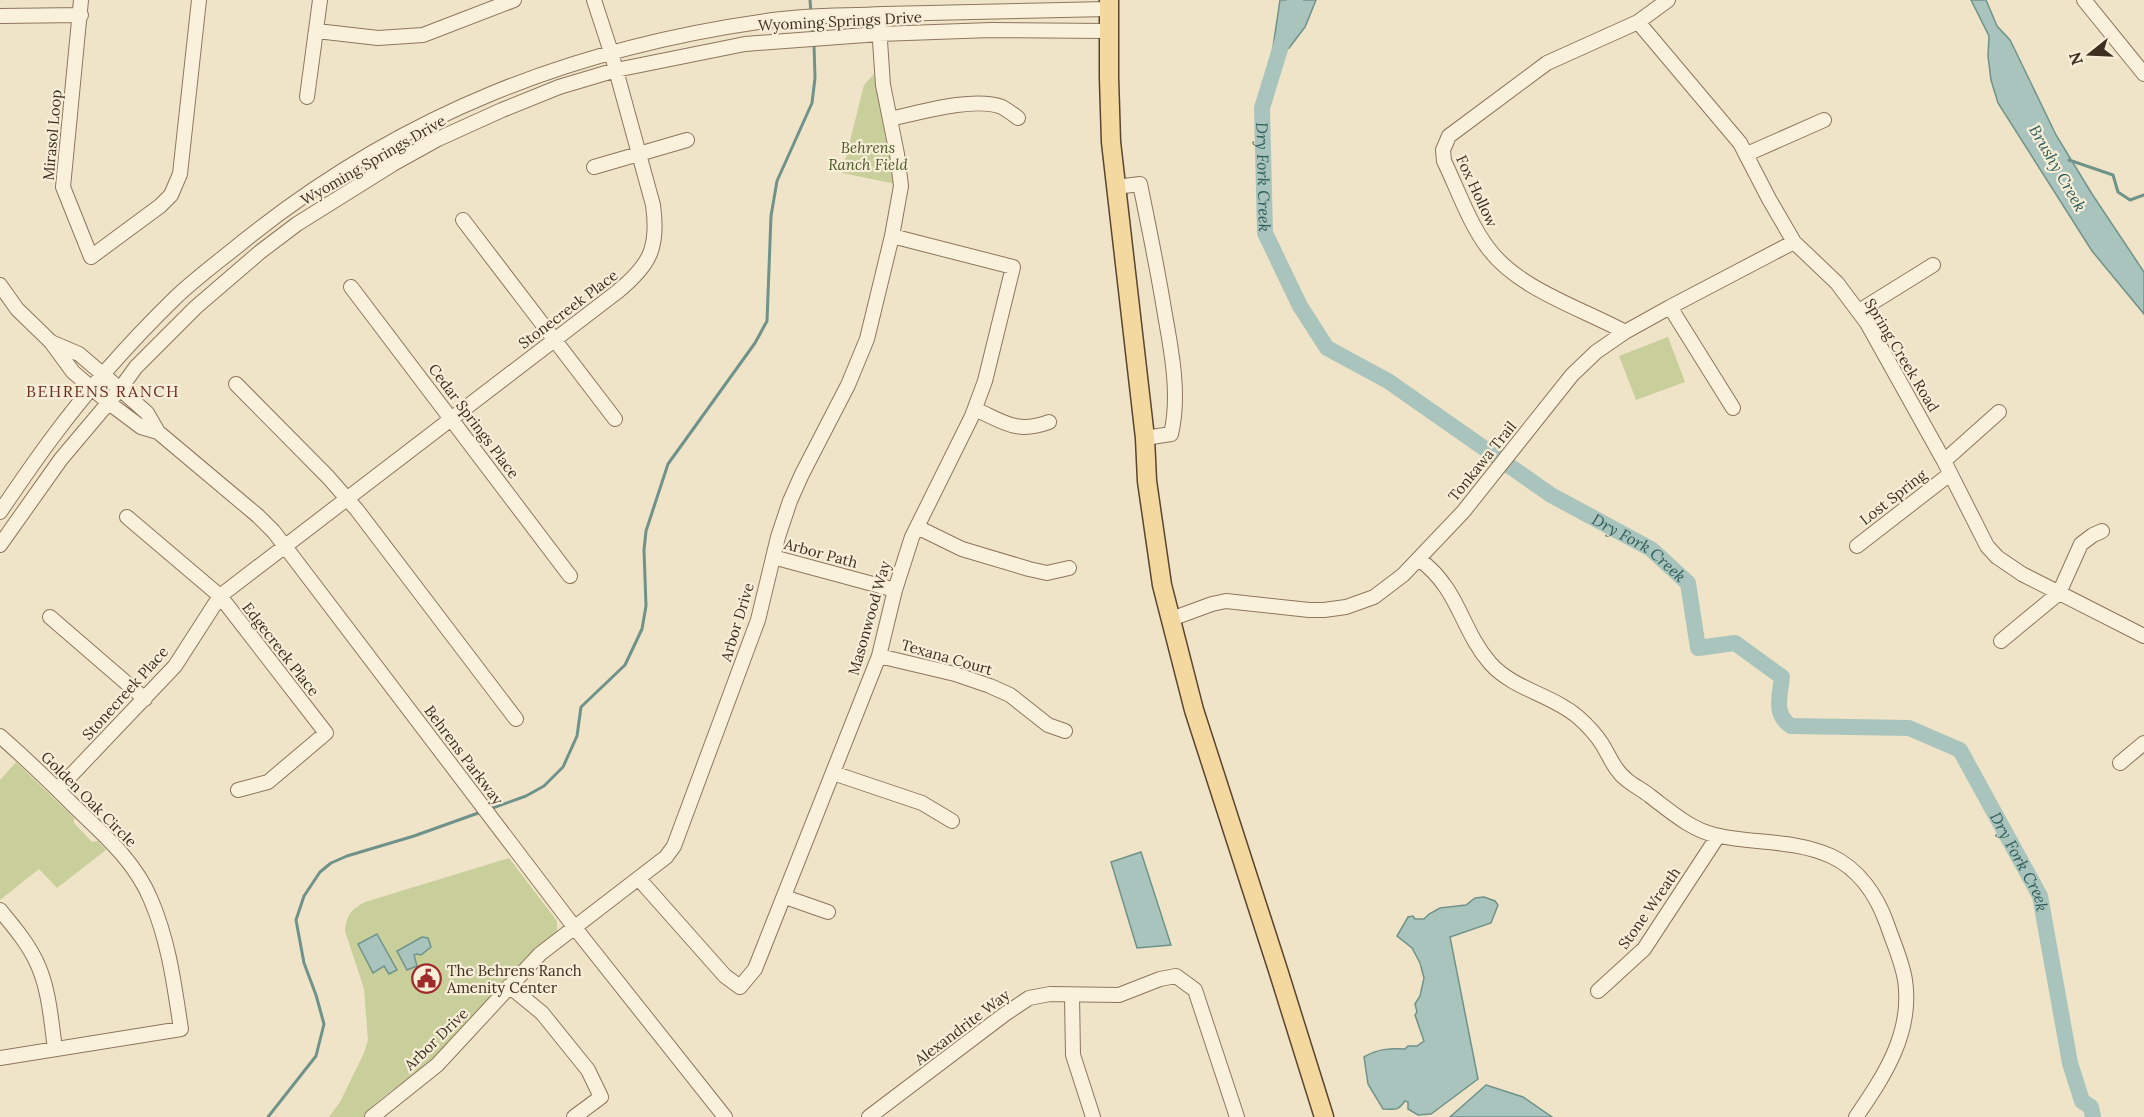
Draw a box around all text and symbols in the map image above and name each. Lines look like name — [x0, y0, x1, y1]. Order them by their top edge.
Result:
street label: Wyoming Springs Drive — [758, 7, 922, 35]
north arrow — [2060, 24, 2120, 84]
text: N — [2064, 50, 2087, 68]
street label: Mirasol Loop — [39, 89, 65, 181]
street label: Wyoming Springs Drive — [297, 111, 449, 209]
water label: Brushy Creek — [2025, 121, 2091, 215]
water label: Dry Fork Creek — [1252, 122, 1275, 232]
park label: Behrens Ranch Field — [828, 138, 908, 174]
street label: Fox Hollow — [1452, 152, 1502, 230]
street label: Stonecreek Place — [515, 265, 621, 353]
street label: Spring Creek Road — [1861, 295, 1943, 415]
street label: Cedar Springs Place — [425, 360, 523, 482]
district label: BEHRENS RANCH — [26, 381, 180, 401]
street label: Tonkawa Trail — [1444, 417, 1520, 505]
street label: Lost Spring — [1856, 465, 1931, 529]
water label: Dry Fork Creek — [1588, 509, 1690, 586]
street label: Arbor Path — [781, 534, 860, 572]
street label: Masonwood Way — [844, 558, 894, 677]
street label: Arbor Drive — [716, 580, 758, 665]
street label: Edgecreek Place — [238, 598, 324, 700]
street label: Texana Court — [899, 635, 995, 679]
street label: Stonecreek Place — [78, 642, 172, 744]
street label: Behrens Parkway — [420, 702, 508, 809]
street label: Golden Oak Circle — [37, 747, 141, 851]
water label: Dry Fork Creek — [1986, 808, 2053, 913]
street label: Stone Wreath — [1614, 863, 1684, 953]
place label: The Behrens Ranch Amenity Center — [446, 961, 582, 997]
public building icon: The Behrens Ranch Amenity Center — [410, 963, 442, 995]
street label: Alexandrite Way — [910, 985, 1013, 1069]
street label: Arbor Drive — [399, 1004, 472, 1075]

